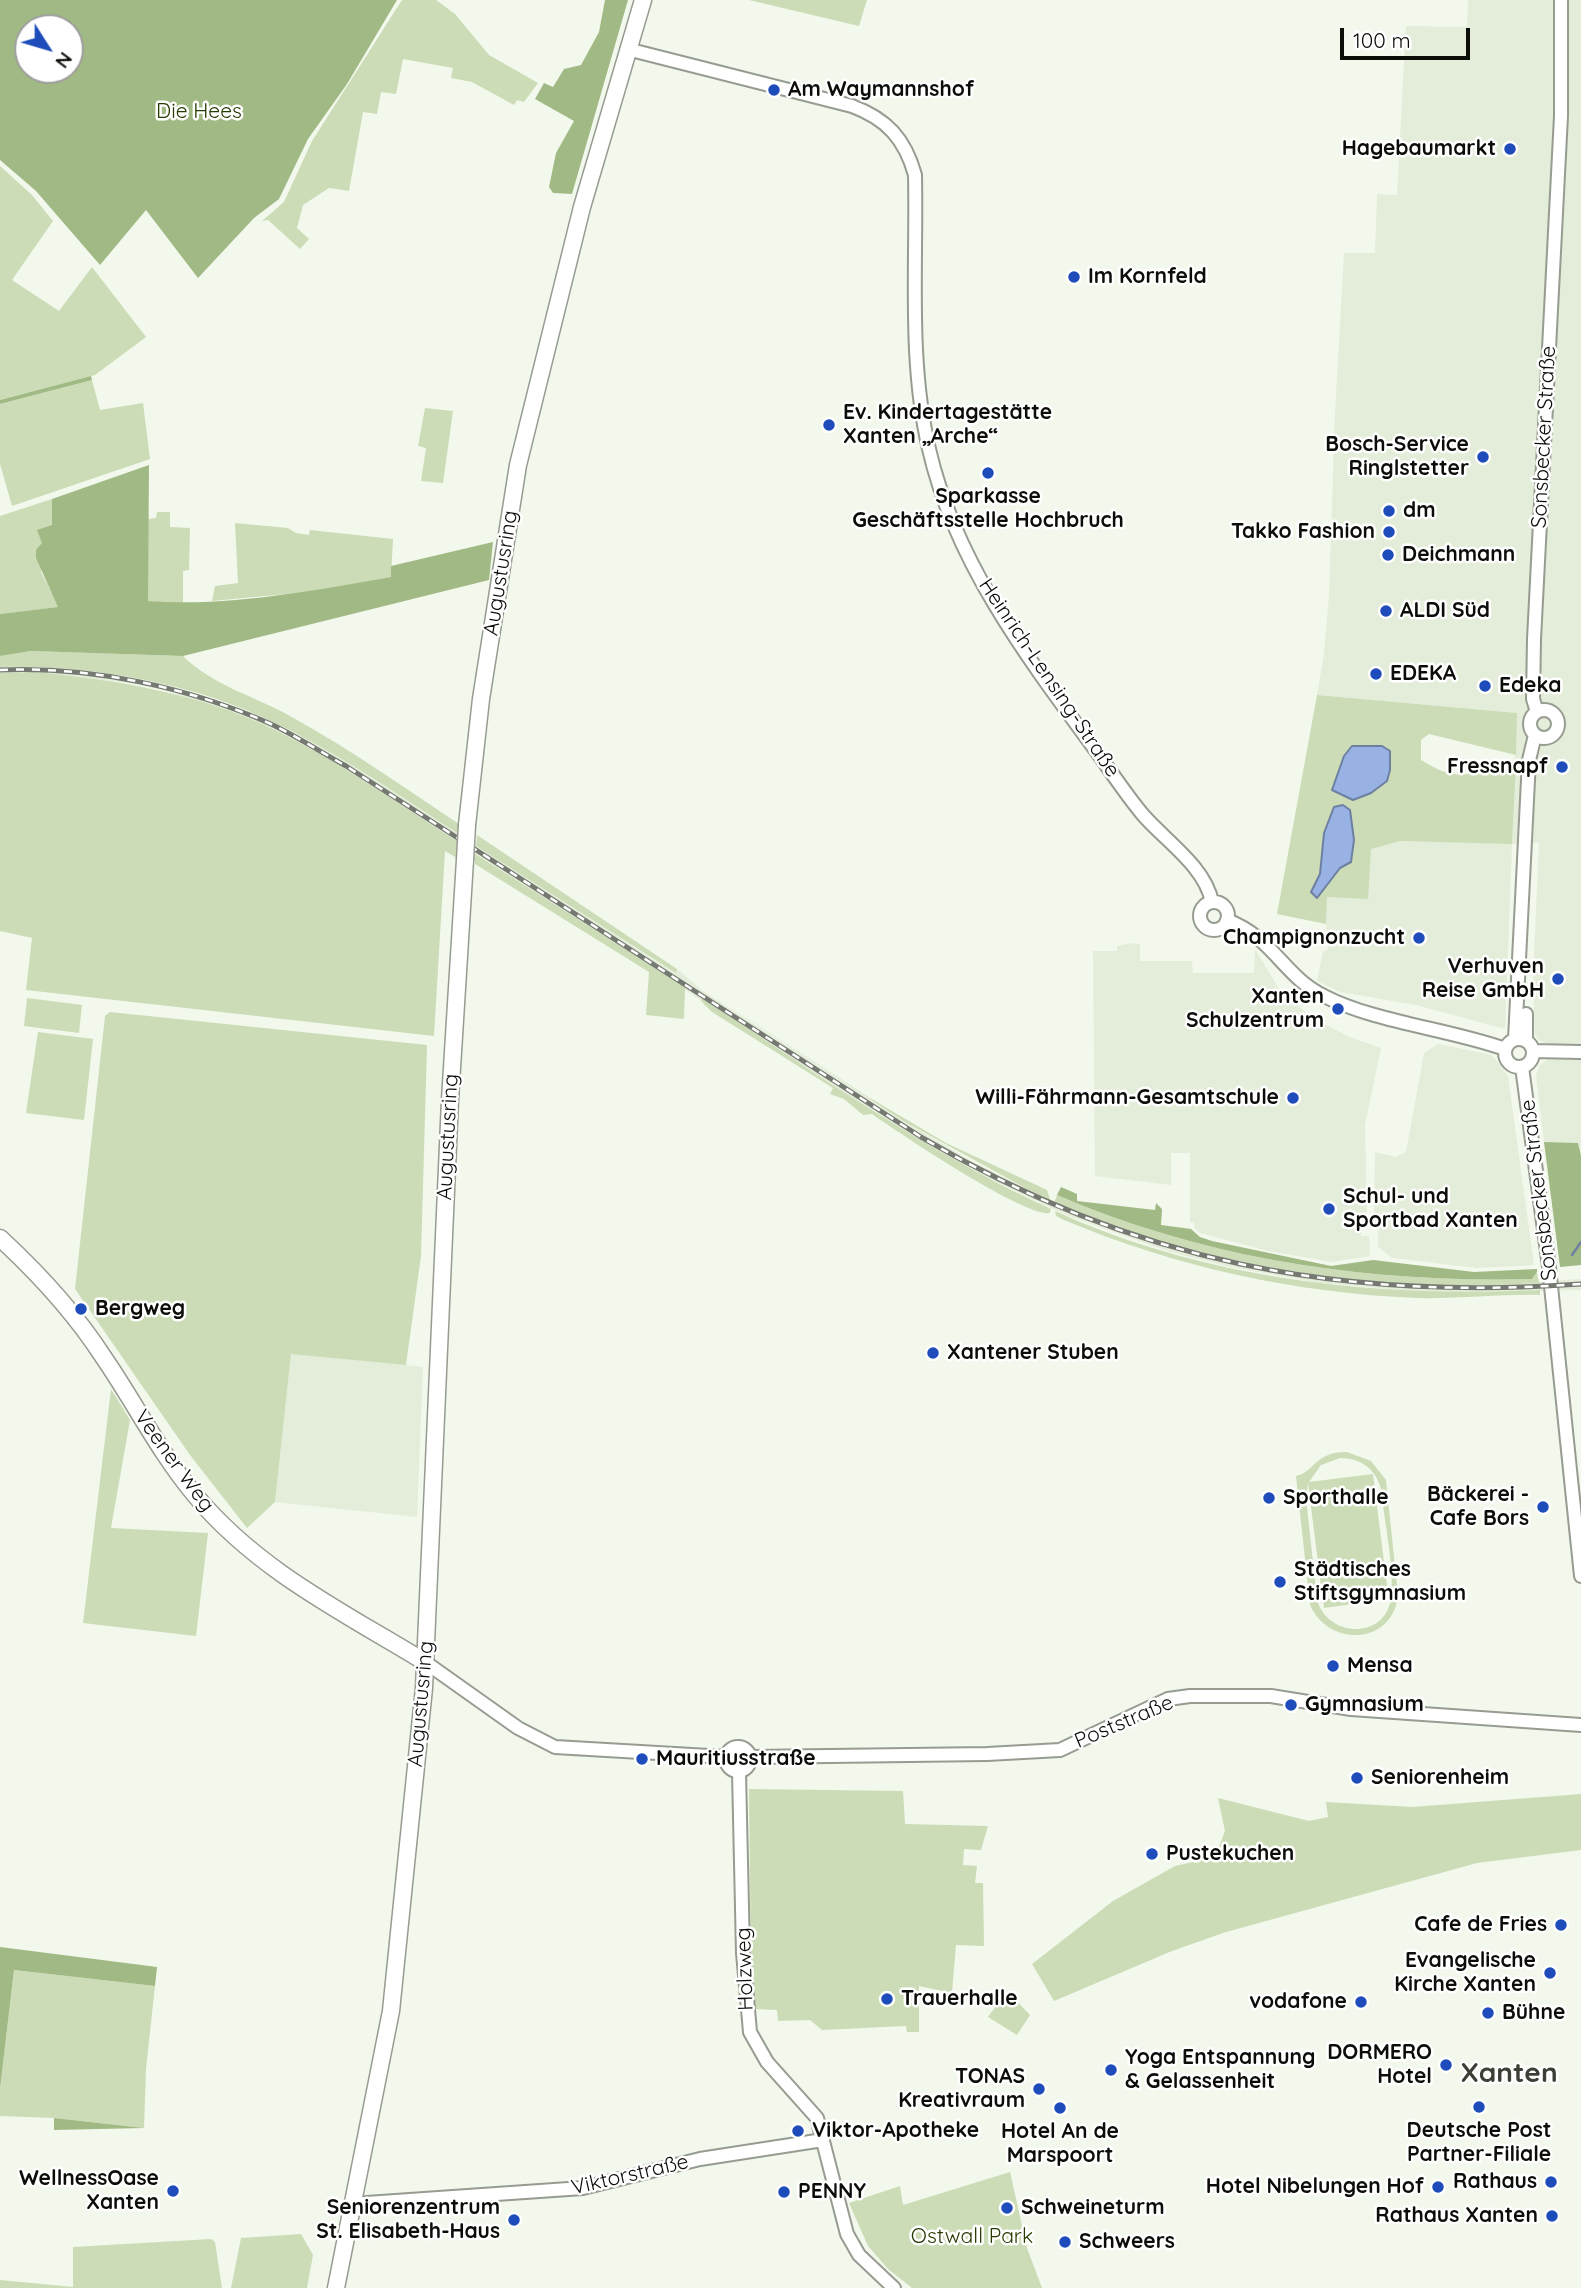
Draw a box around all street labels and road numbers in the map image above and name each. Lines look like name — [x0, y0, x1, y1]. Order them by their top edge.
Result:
street label: Sonsbecker Straße — [1527, 345, 1561, 529]
street label: Augustusring — [479, 509, 523, 637]
street label: Heinrich-Lensing-Straße — [973, 574, 1125, 782]
street label: Augustusring — [432, 1073, 464, 1201]
street label: Sonsbecker Straße — [1515, 1098, 1563, 1282]
street label: Veener Weg — [129, 1405, 219, 1517]
street label: Augustusring — [403, 1640, 439, 1768]
street label: Poststraße — [1071, 1690, 1177, 1754]
street label: Holzweg — [731, 1927, 759, 2011]
street label: Viktorstraße — [569, 2149, 691, 2201]

